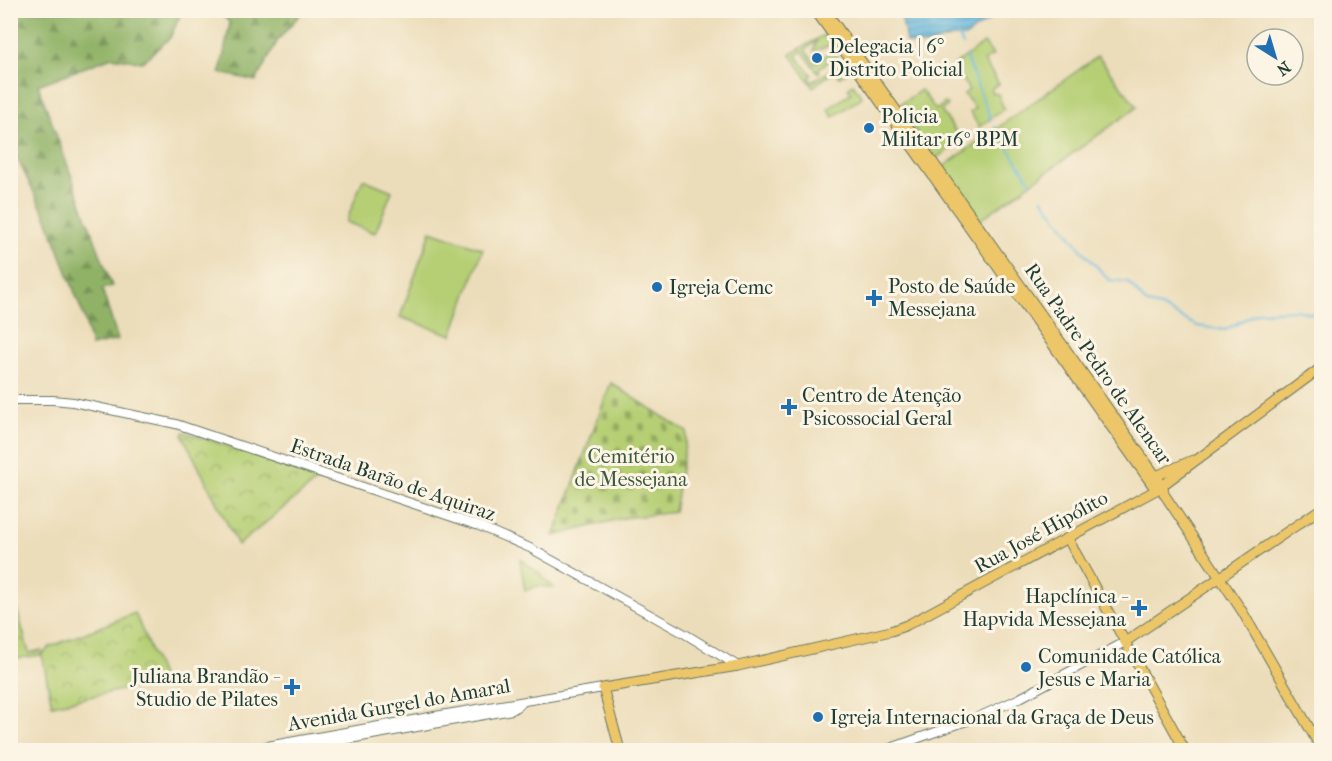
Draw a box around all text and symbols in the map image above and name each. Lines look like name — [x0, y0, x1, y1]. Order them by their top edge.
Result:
north arrow — [1245, 27, 1305, 87]
place label: Delegacia | 6° Distrito Policial — [829, 35, 963, 81]
marker: Delegacia | 6° Distrito Policial — [810, 51, 824, 65]
text: N — [1272, 57, 1294, 80]
place label: Policia Militar 16º BPM — [881, 105, 1018, 151]
marker: Policia Militar 16º BPM — [862, 121, 876, 135]
street label: Rua Padre Pedro de Alencar — [1020, 259, 1177, 469]
place label: Posto de Saúde Messejana — [888, 275, 1015, 321]
place label: Igreja Cemc — [669, 276, 773, 299]
marker: Igreja Cemc — [650, 280, 664, 294]
marker: Posto de Saúde Messejana — [865, 289, 883, 307]
place label: Centro de Atenção Psicossocial Geral — [802, 384, 961, 430]
marker: Centro de Atenção Psicossocial Geral — [780, 398, 798, 416]
street label: Estrada Barão de Aquiraz — [287, 434, 499, 526]
park label: Cemitério de Messejana — [575, 445, 688, 491]
street label: Rua José Hipólito — [970, 486, 1112, 578]
place label: Hapclínica - Hapvida Messejana — [962, 585, 1129, 631]
marker: Hapclínica - Hapvida Messejana — [1130, 599, 1148, 617]
place label: Comunidade Católica Jesus e Maria — [1036, 645, 1222, 691]
marker: Comunidade Católica Jesus e Maria — [1019, 660, 1033, 674]
place label: Juliana Brandão - Studio de Pilates — [130, 665, 281, 711]
street label: Avenida Gurgel do Amaral — [285, 674, 513, 736]
marker: Juliana Brandão - Studio de Pilates — [283, 678, 301, 696]
place label: Igreja Internacional da Graça de Deus — [830, 706, 1154, 729]
marker: Igreja Internacional da Graça de Deus — [811, 710, 825, 724]

